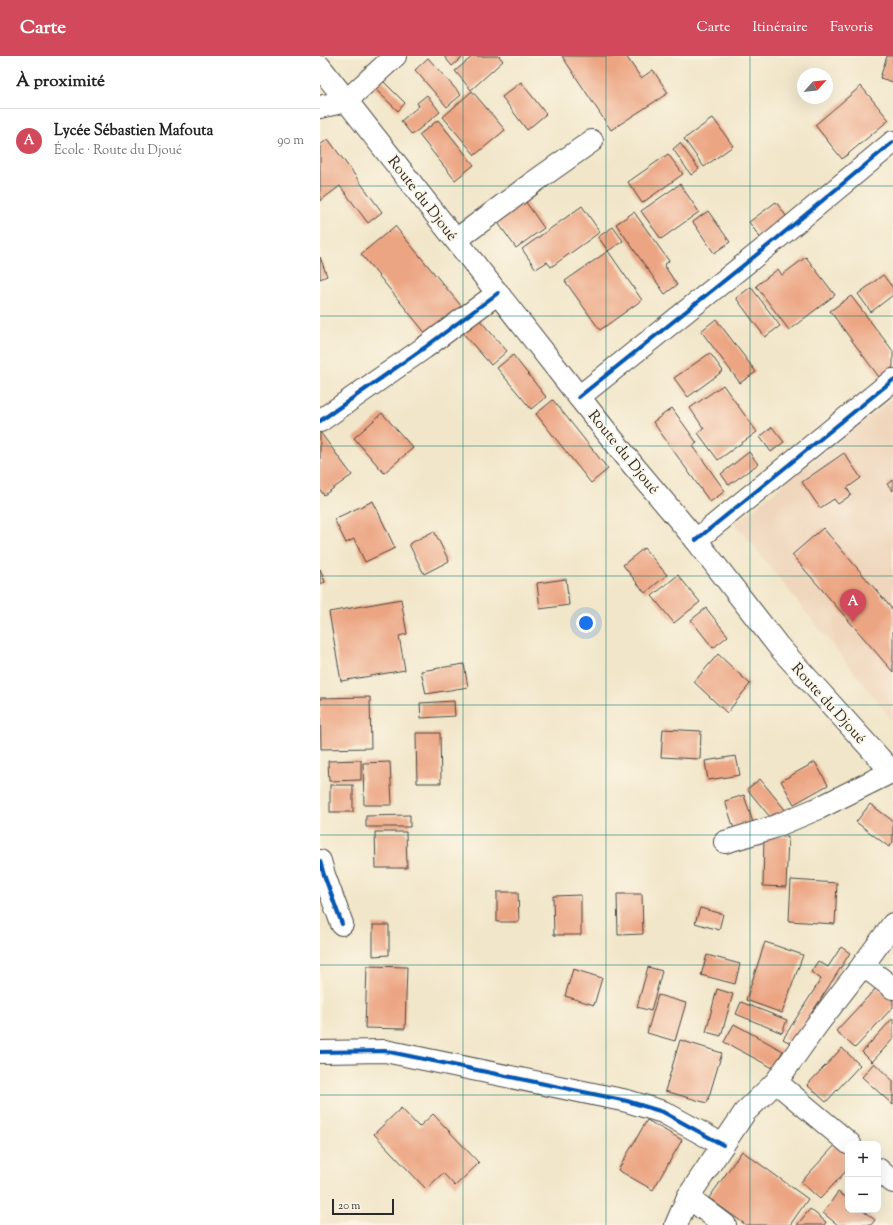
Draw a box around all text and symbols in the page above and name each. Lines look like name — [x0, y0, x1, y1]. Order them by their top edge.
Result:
text: Carte — [20, 15, 66, 42]
text: Carte — [697, 18, 730, 38]
text: Itinéraire — [752, 18, 808, 38]
text: Favoris — [830, 18, 873, 38]
north arrow — [797, 68, 833, 104]
text: À proximité — [16, 70, 105, 94]
text: Lycée Sébastien Mafouta — [54, 121, 213, 142]
text: A — [24, 132, 34, 150]
text: 90 m — [277, 132, 304, 150]
text: École · Route du Djoué — [54, 142, 182, 160]
street label: Route du Djoué — [382, 152, 462, 246]
street label: Route du Djoué — [582, 406, 663, 499]
pin: A — [840, 589, 866, 622]
your location — [576, 613, 596, 633]
street label: Route du Djoué — [786, 659, 870, 749]
map controls — [845, 1141, 881, 1213]
button: + — [845, 1141, 881, 1177]
button: − — [845, 1177, 881, 1213]
scale bar — [332, 1197, 394, 1216]
text: 20 m — [338, 1198, 360, 1214]

